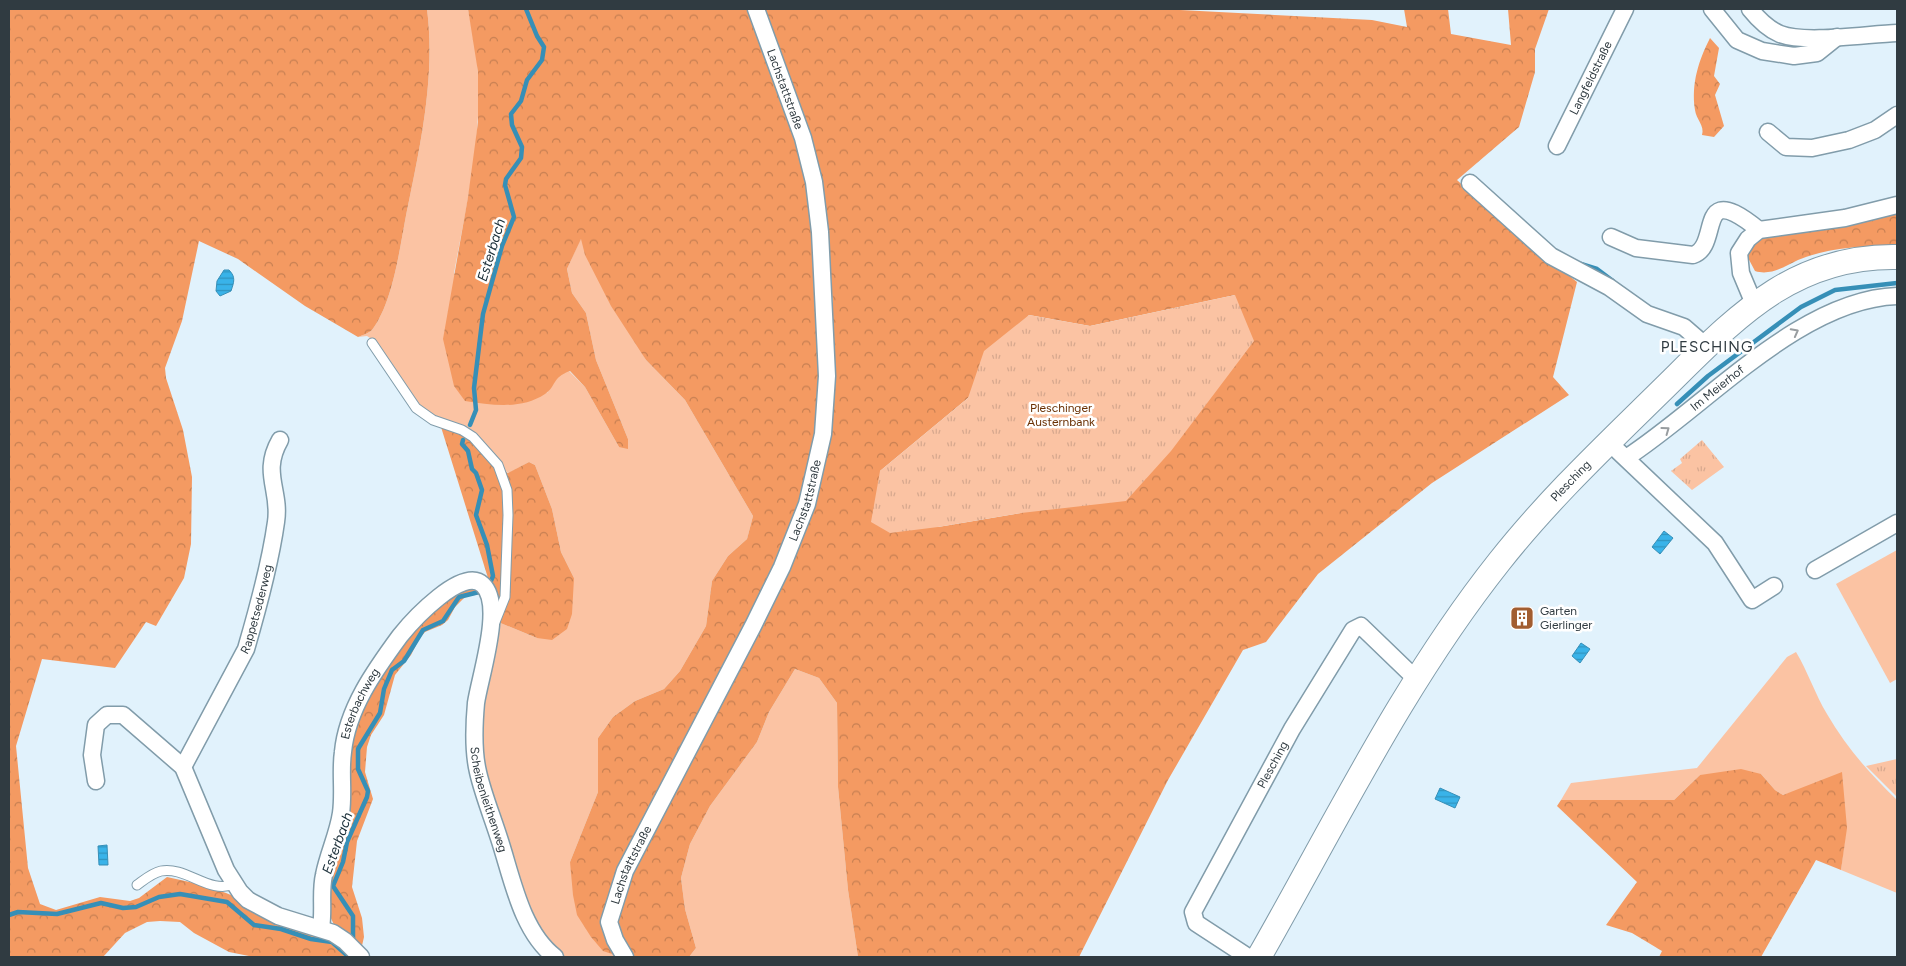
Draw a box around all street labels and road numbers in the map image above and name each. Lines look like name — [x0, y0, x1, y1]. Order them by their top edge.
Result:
street label: Langfeldstraße — [1567, 38, 1615, 117]
street label: Lachstattstraße — [764, 47, 806, 131]
street label: Im Meierhof — [1688, 362, 1747, 414]
street label: Plesching — [1548, 457, 1594, 504]
street label: Lachstattstraße — [786, 458, 824, 543]
street label: Rappetsederweg — [238, 563, 275, 656]
street label: Esterbachweg — [338, 666, 382, 741]
street label: Plesching — [1254, 739, 1291, 791]
street label: Scheibenleithenweg — [468, 746, 510, 854]
street label: Lachstattstraße — [608, 823, 655, 906]

